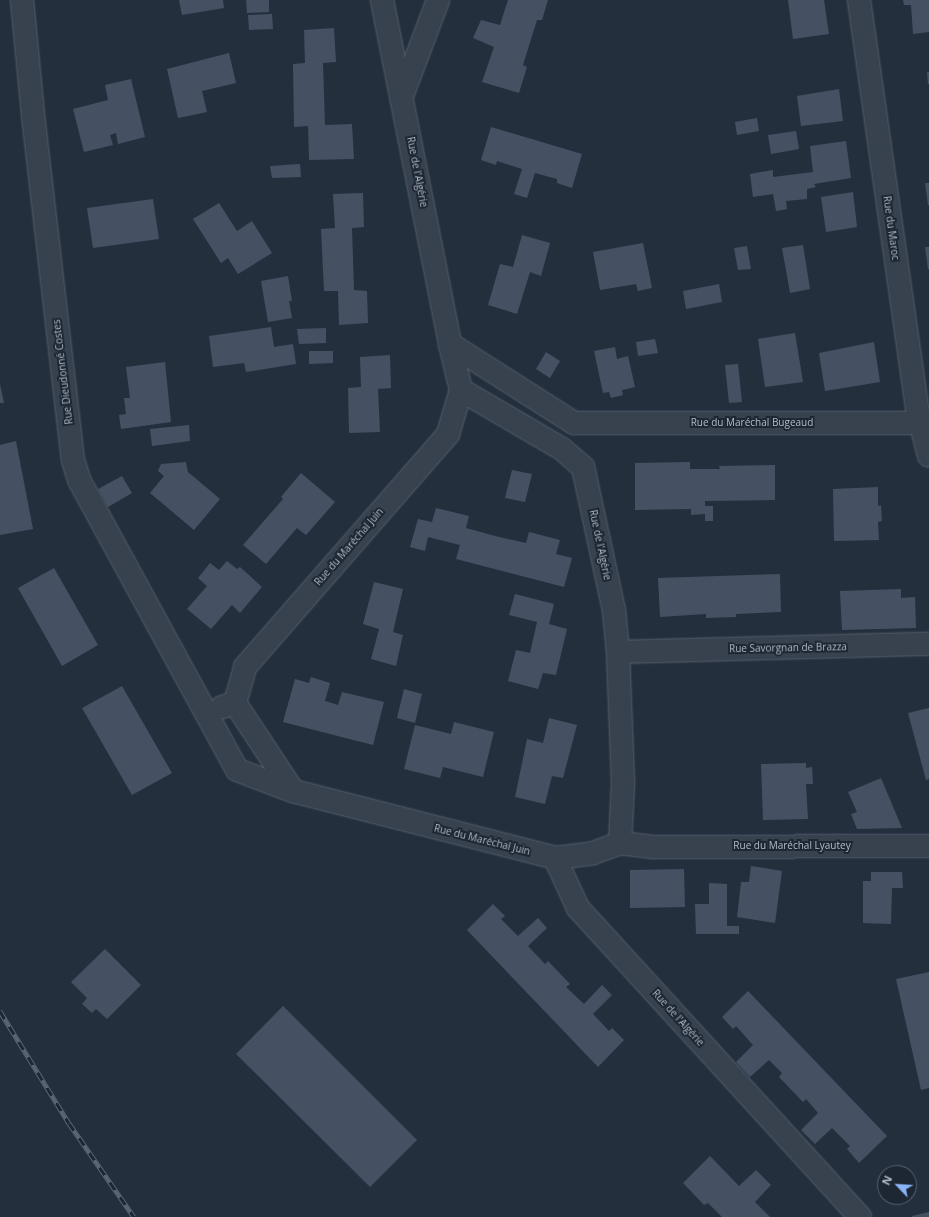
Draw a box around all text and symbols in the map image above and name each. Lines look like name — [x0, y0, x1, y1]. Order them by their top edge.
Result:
street label: Rue de l'Algérie — [404, 136, 430, 208]
street label: Rue du Maroc — [881, 195, 901, 261]
street label: Rue Dieudonné Costes — [51, 319, 75, 425]
street label: Rue du Maréchal Bugeaud — [691, 417, 813, 429]
street label: Rue du Maréchal Juin — [312, 506, 386, 588]
street label: Rue de l'Algérie — [587, 509, 613, 581]
street label: Rue Savorgnan de Brazza — [729, 641, 847, 655]
street label: Rue du Maréchal Juin — [433, 822, 531, 858]
street label: Rue du Maréchal Lyautey — [733, 840, 851, 852]
street label: Rue de l'Algérie — [650, 987, 706, 1049]
north arrow — [877, 1165, 917, 1205]
text: N — [878, 1173, 895, 1187]

